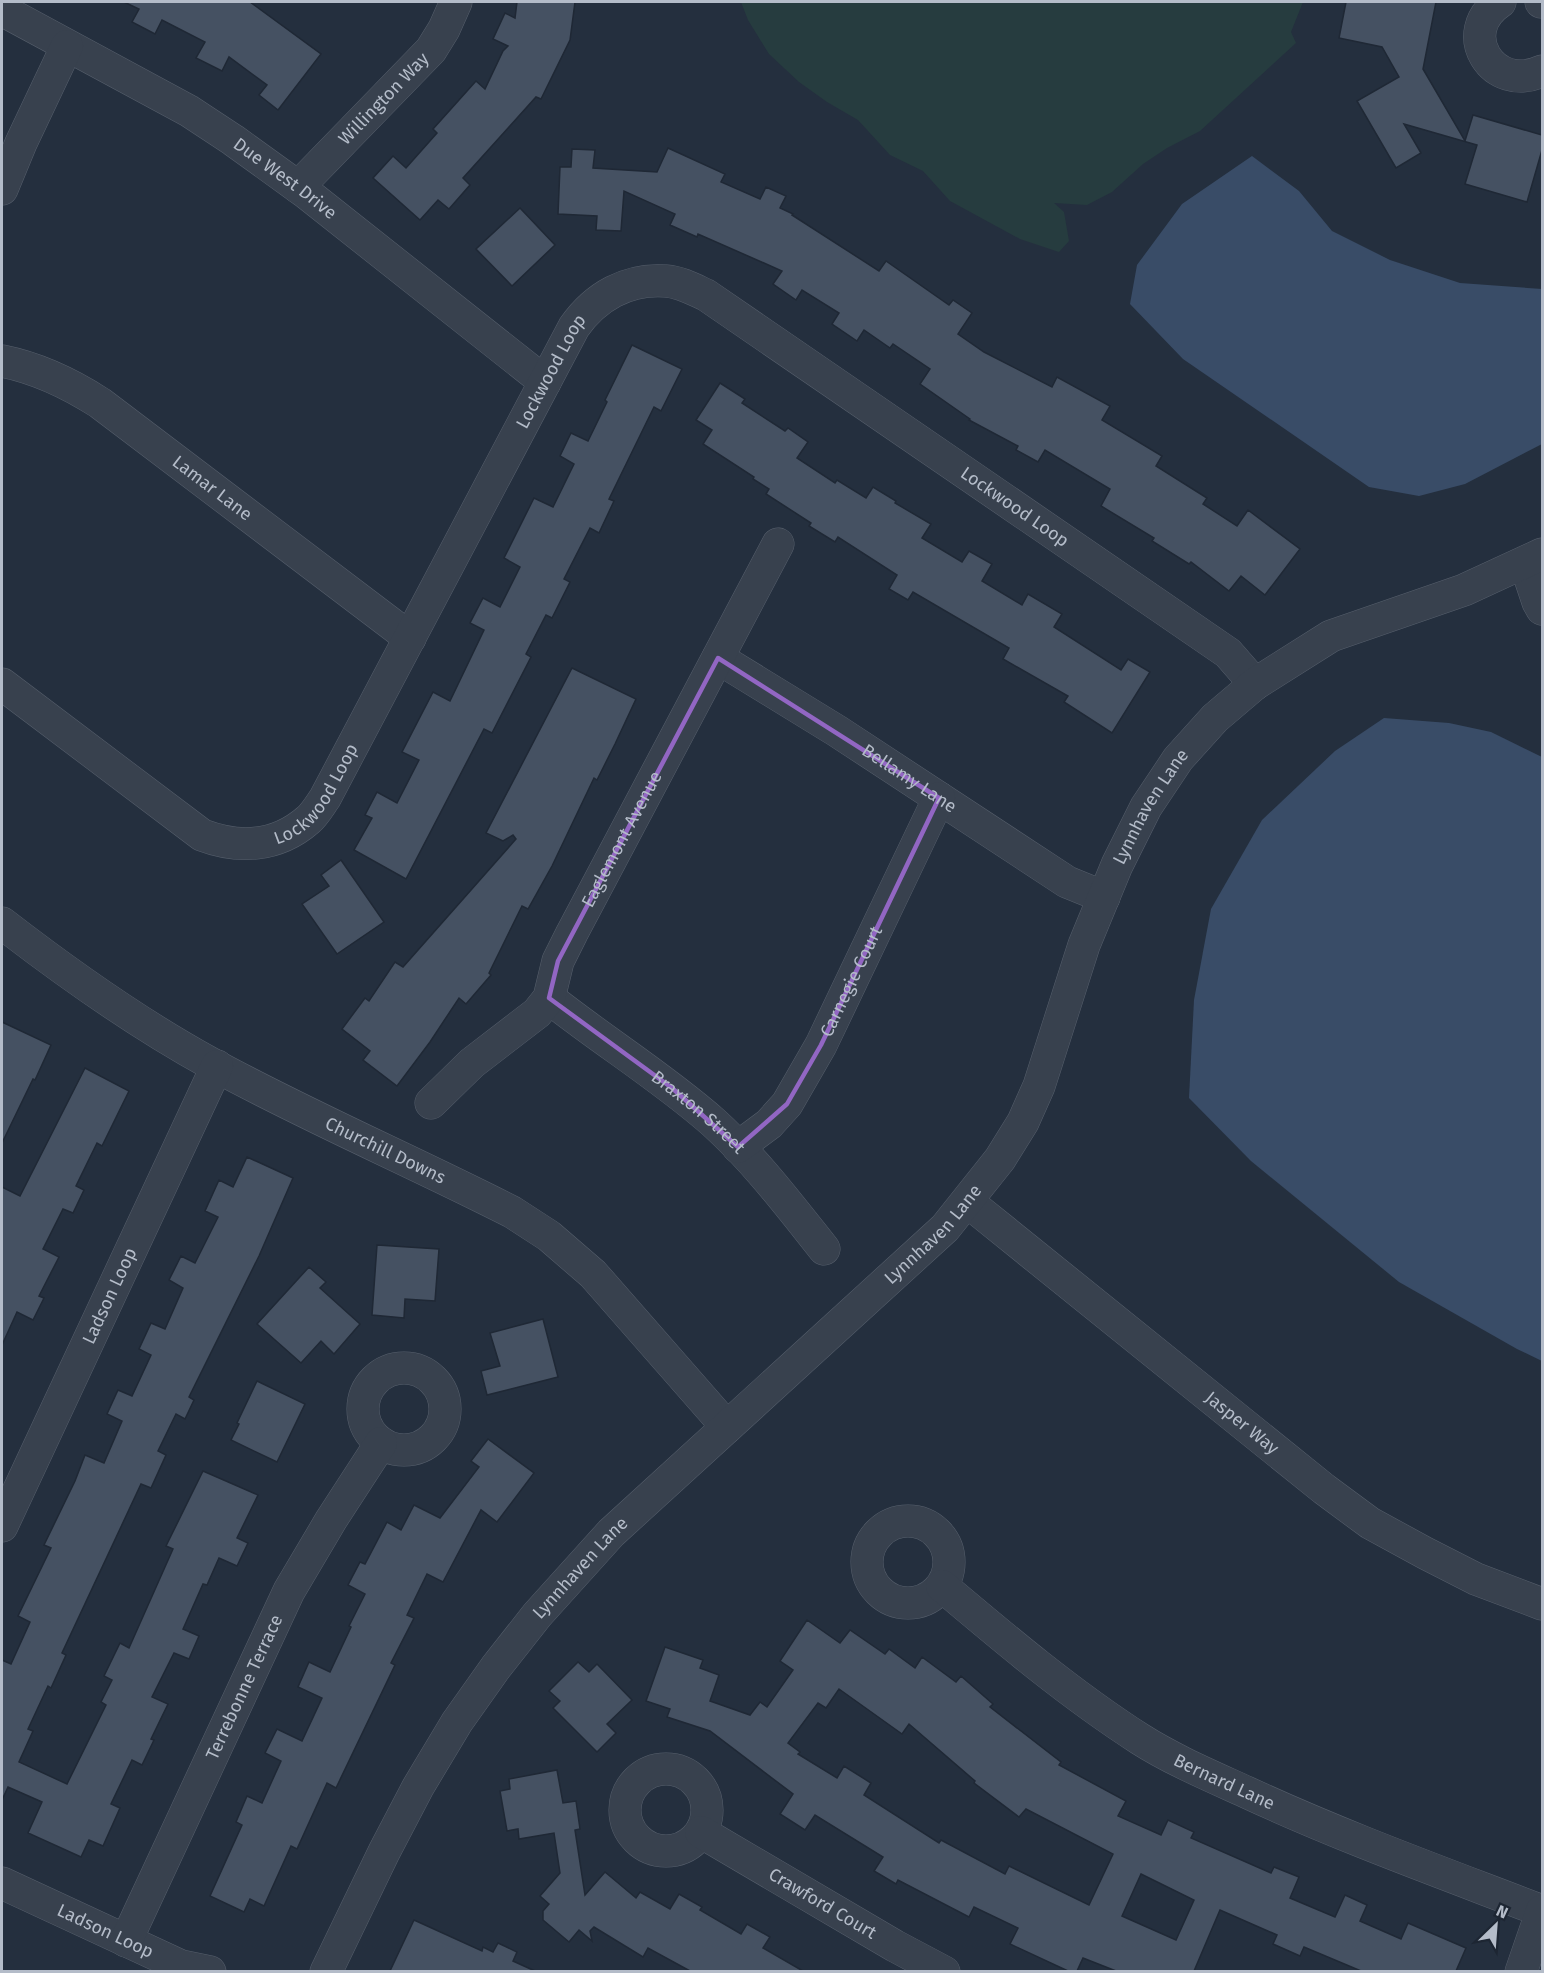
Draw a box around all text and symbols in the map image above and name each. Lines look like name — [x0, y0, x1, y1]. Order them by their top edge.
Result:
street label: Willington Way — [334, 48, 434, 150]
street label: Due West Drive — [229, 133, 341, 224]
street label: Lockwood Loop — [511, 310, 591, 432]
street label: Lamar Lane — [168, 451, 256, 525]
street label: Lockwood Loop — [956, 462, 1073, 552]
street label: Bellamy Lane — [858, 739, 961, 818]
street label: Lockwood Loop — [271, 740, 363, 850]
street label: Lynnhaven Lane — [1108, 744, 1193, 868]
street label: Eaglemont Avenue — [577, 767, 667, 911]
street label: Carnegie Court — [815, 922, 887, 1040]
street label: Braxton Street — [647, 1066, 750, 1158]
street label: Churchill Downs — [322, 1112, 449, 1189]
street label: Lynnhaven Lane — [880, 1180, 986, 1289]
street label: Ladson Loop — [78, 1244, 142, 1348]
street label: Jasper Way — [1201, 1387, 1284, 1459]
street label: Lynnhaven Lane — [528, 1512, 632, 1623]
street label: Terrebonne Terrace — [201, 1611, 287, 1763]
street label: Bernard Lane — [1170, 1749, 1278, 1815]
street label: Crawford Court — [765, 1863, 881, 1944]
north arrow — [1466, 1895, 1526, 1955]
street label: Ladson Loop — [54, 1899, 157, 1963]
text: N — [1493, 1901, 1511, 1923]

